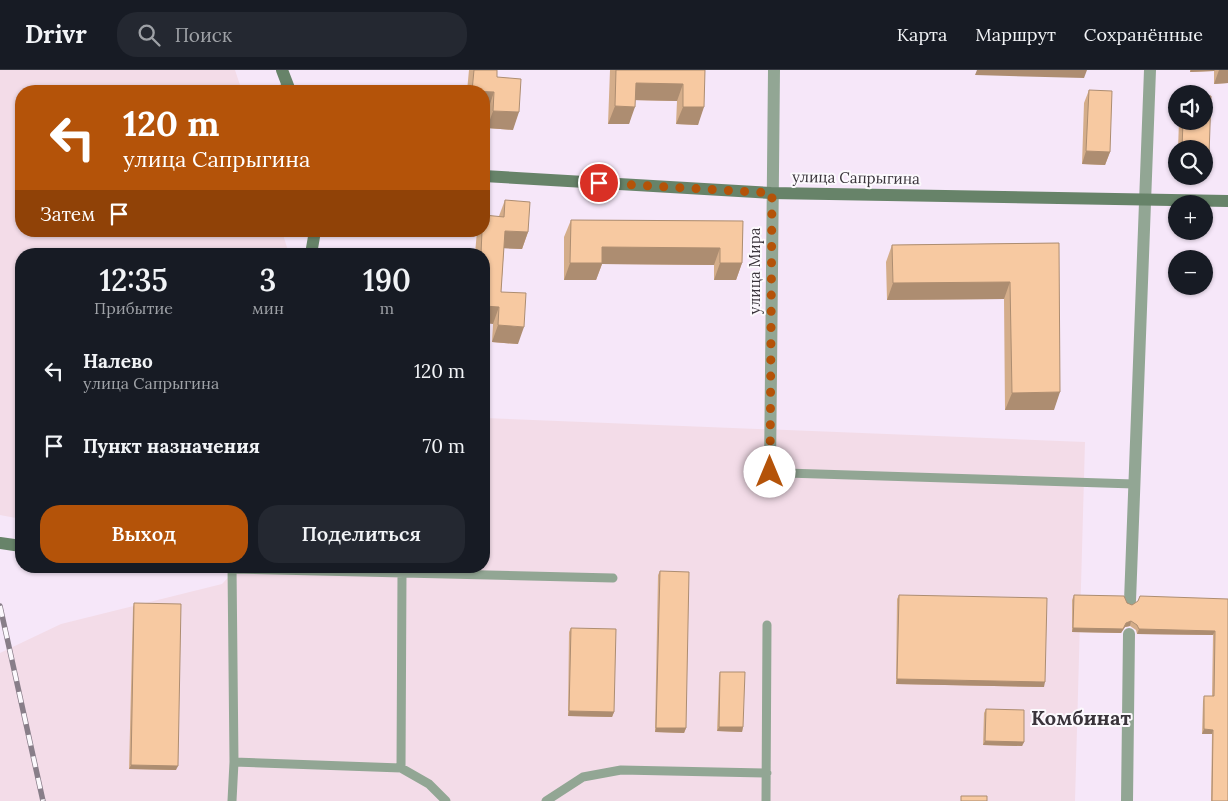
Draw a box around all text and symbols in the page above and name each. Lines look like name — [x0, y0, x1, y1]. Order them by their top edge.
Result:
search box — [117, 12, 467, 57]
text: Drivr — [25, 19, 87, 50]
icon: search — [135, 21, 163, 49]
text: Поиск — [175, 23, 232, 47]
text: Карта — [897, 23, 947, 46]
text: Маршрут — [975, 23, 1056, 46]
text: Сохранённые — [1084, 23, 1203, 46]
map controls — [1168, 85, 1213, 295]
button: sound — [1168, 85, 1213, 130]
text: 120 m — [123, 101, 220, 146]
icon: left — [40, 105, 105, 170]
button: search — [1168, 140, 1213, 185]
text: улица Сапрыгина — [123, 145, 310, 173]
pin — [578, 162, 620, 204]
street label: улица Сапрыгина — [792, 167, 920, 188]
icon: arrive — [585, 169, 613, 197]
button: + — [1168, 195, 1213, 240]
icon: arrive — [105, 200, 133, 228]
text: Затем — [40, 202, 95, 226]
street label: улица Мира — [745, 227, 764, 314]
button: − — [1168, 250, 1213, 295]
text: 12:35 — [99, 261, 168, 299]
text: 3 — [260, 261, 276, 299]
text: 190 — [363, 261, 411, 299]
text: Прибытие — [94, 298, 173, 318]
text: мин — [252, 298, 284, 318]
text: m — [380, 298, 394, 318]
text: Налево — [83, 349, 153, 373]
icon: left — [40, 357, 68, 385]
text: 120 m — [414, 359, 465, 383]
text: улица Сапрыгина — [83, 373, 219, 393]
icon: arrive — [40, 432, 68, 460]
text: Пункт назначения — [83, 434, 260, 458]
text: 70 m — [422, 434, 465, 458]
position arrow — [743, 445, 795, 497]
button: Выход — [40, 505, 248, 563]
button: Поделиться — [258, 505, 465, 563]
district label: Комбинат — [1031, 705, 1131, 730]

